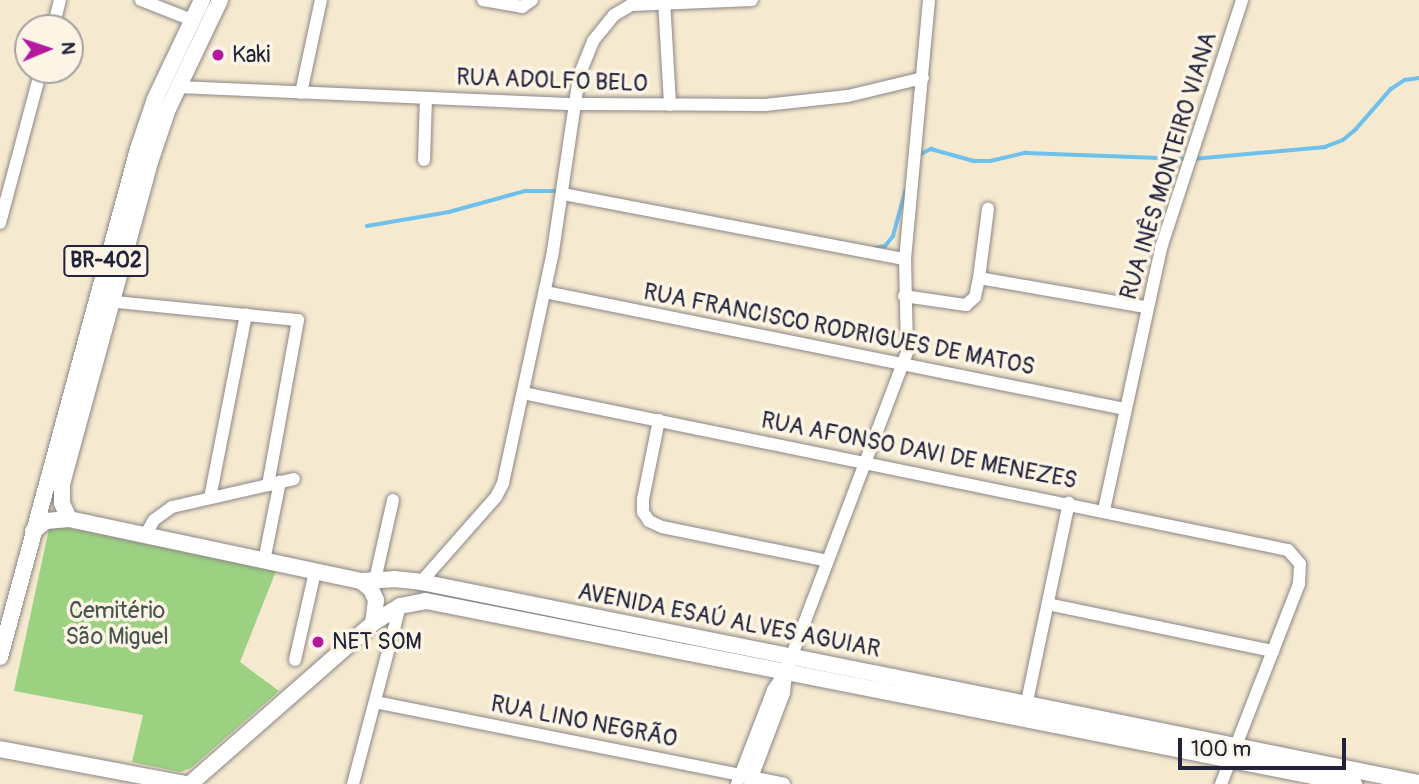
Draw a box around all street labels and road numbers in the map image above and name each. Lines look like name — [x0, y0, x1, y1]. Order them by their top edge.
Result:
street label: RUA INÊS MONTEIRO VIANA — [1115, 29, 1223, 303]
street label: RUA ADOLFO BELO — [456, 64, 648, 98]
road number: BR-402 — [62, 244, 150, 278]
street label: RUA FRANCISCO RODRIGUES DE MATOS — [641, 278, 1037, 382]
street label: RUA AFONSO DAVI DE MENEZES — [759, 407, 1079, 495]
street label: AVENIDA ESAÚ ALVES AGUIAR — [576, 578, 882, 664]
street label: RUA LINO NEGRÃO — [488, 690, 680, 754]

